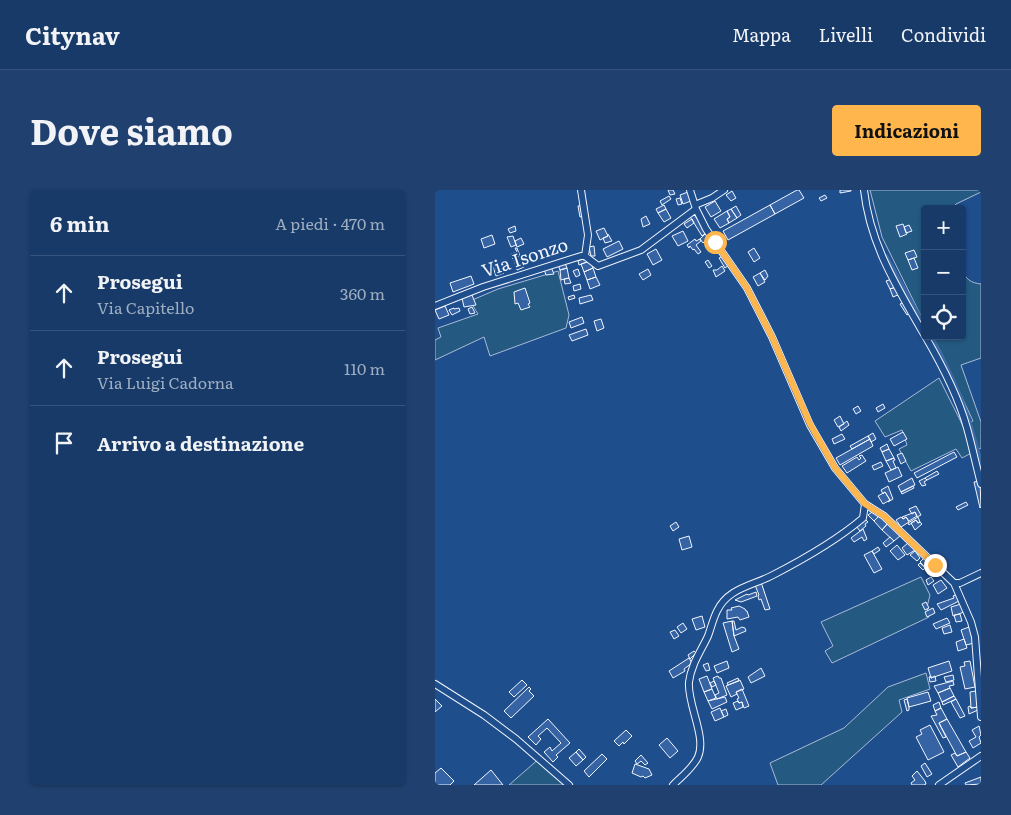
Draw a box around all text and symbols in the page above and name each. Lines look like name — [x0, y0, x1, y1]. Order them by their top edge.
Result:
text: Citynav — [25, 17, 120, 52]
text: Mappa — [732, 21, 791, 48]
text: Livelli — [819, 21, 873, 48]
text: Condividi — [901, 21, 986, 48]
text: Dove siamo — [30, 104, 233, 156]
button: Indicazioni — [832, 105, 981, 156]
map controls — [921, 205, 966, 340]
button: + — [921, 205, 966, 250]
text: 6 min — [50, 207, 110, 238]
text: A piedi · 470 m — [275, 211, 385, 235]
street label: Via Isonzo — [478, 230, 571, 283]
route start — [704, 231, 727, 254]
button: − — [921, 250, 966, 295]
text: Prosegui — [97, 267, 183, 295]
icon: ahead — [50, 279, 78, 307]
text: 360 m — [340, 281, 385, 305]
text: Via Capitello — [97, 295, 194, 319]
button: locate — [921, 295, 966, 340]
text: Prosegui — [97, 342, 183, 370]
icon: ahead — [50, 354, 78, 382]
text: 110 m — [344, 356, 385, 380]
text: Via Luigi Cadorna — [97, 370, 234, 394]
icon: arrive — [50, 429, 78, 457]
text: Arrivo a destinazione — [97, 429, 304, 457]
route end — [924, 554, 947, 577]

